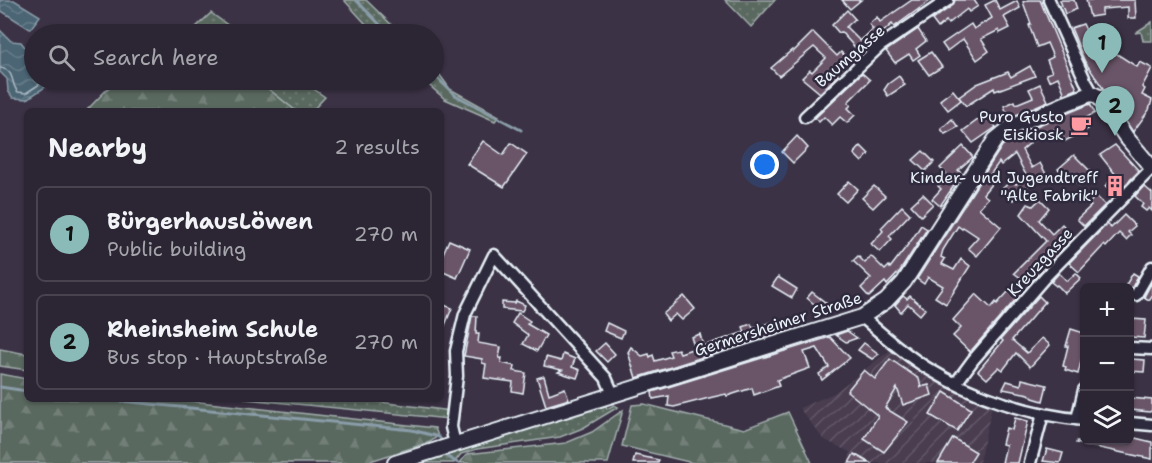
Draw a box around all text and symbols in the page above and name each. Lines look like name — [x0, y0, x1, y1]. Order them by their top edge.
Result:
street label: Baumgasse — [811, 20, 889, 92]
pin: 1 — [1082, 23, 1122, 73]
search box — [24, 24, 444, 90]
icon: search — [45, 41, 78, 74]
text: Search here — [93, 43, 219, 72]
pin: 2 — [1096, 86, 1134, 136]
place label: Puro Gusto Eiskiosk — [979, 106, 1064, 145]
cafe icon: Puro Gusto Eiskiosk — [1069, 113, 1093, 137]
text: Nearby — [48, 130, 147, 165]
text: 2 results — [334, 134, 420, 160]
your location — [750, 150, 779, 179]
place label: Kinder- und Jugendtreff "Alte Fabrik" — [910, 167, 1099, 206]
building icon: Kinder- und Jugendtreff "Alte Fabrik" — [1103, 174, 1127, 198]
text: BürgerhausLöwen — [107, 207, 313, 236]
text: 1 — [65, 221, 74, 247]
text: 270 m — [354, 221, 418, 247]
street label: Kreuzgasse — [1003, 223, 1077, 301]
text: Public building — [107, 236, 246, 262]
map controls — [1080, 283, 1134, 445]
button: + — [1080, 283, 1134, 337]
street label: Germersheimer Straße — [692, 287, 864, 361]
text: Rheinsheim Schule — [107, 315, 318, 344]
text: 2 — [63, 329, 77, 355]
text: 270 m — [354, 329, 418, 355]
button: − — [1080, 337, 1134, 391]
text: Bus stop · Hauptstraße — [107, 344, 328, 370]
button: layers — [1080, 391, 1134, 445]

